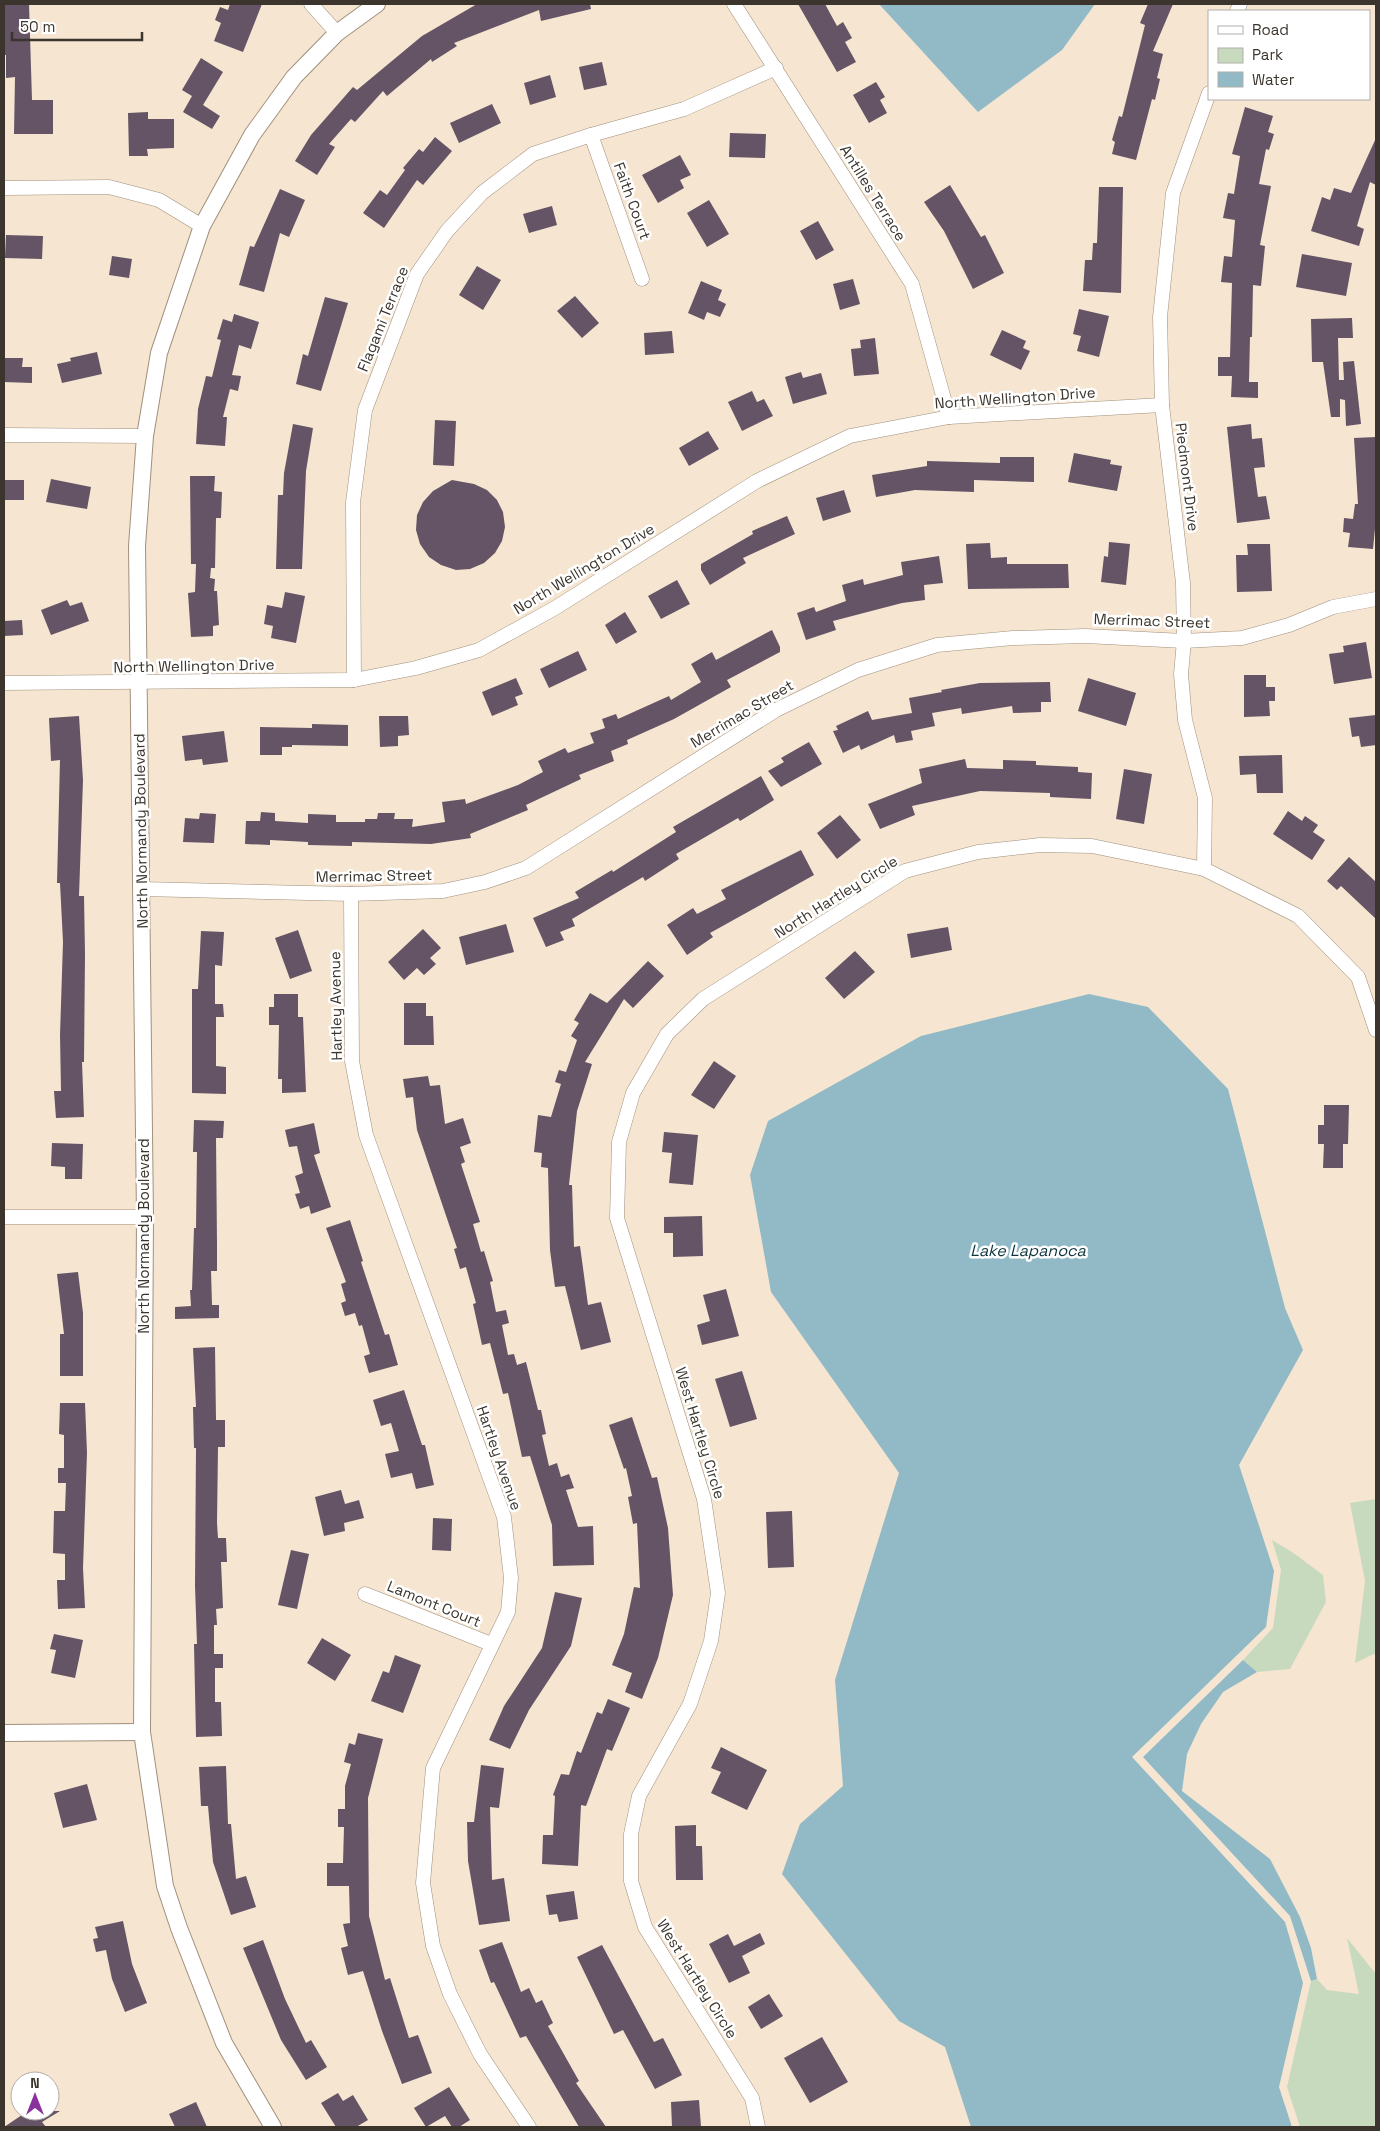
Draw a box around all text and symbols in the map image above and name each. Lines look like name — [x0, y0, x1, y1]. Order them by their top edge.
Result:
scale bar — [12, 10, 142, 42]
legend — [1208, 10, 1370, 100]
text: 50 m — [20, 17, 55, 36]
text: Road — [1252, 20, 1289, 39]
text: Park — [1252, 45, 1283, 64]
text: Water — [1252, 70, 1295, 89]
street label: Antilles Terrace — [836, 141, 911, 245]
street label: Faith Court — [610, 160, 655, 242]
street label: Flagami Terrace — [353, 263, 412, 374]
street label: North Wellington Drive — [934, 382, 1096, 413]
street label: Piedmont Drive — [1171, 422, 1204, 532]
street label: North Wellington Drive — [510, 519, 658, 618]
street label: Merrimac Street — [1093, 609, 1211, 632]
street label: North Wellington Drive — [113, 655, 275, 676]
street label: Merrimac Street — [687, 675, 797, 752]
street label: North Normandy Boulevard — [129, 733, 152, 929]
street label: North Hartley Circle — [771, 851, 901, 942]
street label: Merrimac Street — [315, 865, 433, 886]
street label: Hartley Avenue — [325, 951, 346, 1061]
street label: North Normandy Boulevard — [134, 1138, 153, 1334]
water label: Lake Lapanoca — [970, 1240, 1087, 1261]
street label: West Hartley Circle — [671, 1365, 730, 1501]
street label: Hartley Avenue — [473, 1403, 526, 1513]
street label: Lamont Court — [385, 1576, 484, 1631]
street label: West Hartley Circle — [653, 1916, 742, 2042]
north arrow — [10, 2071, 60, 2121]
text: N — [30, 2074, 40, 2092]

